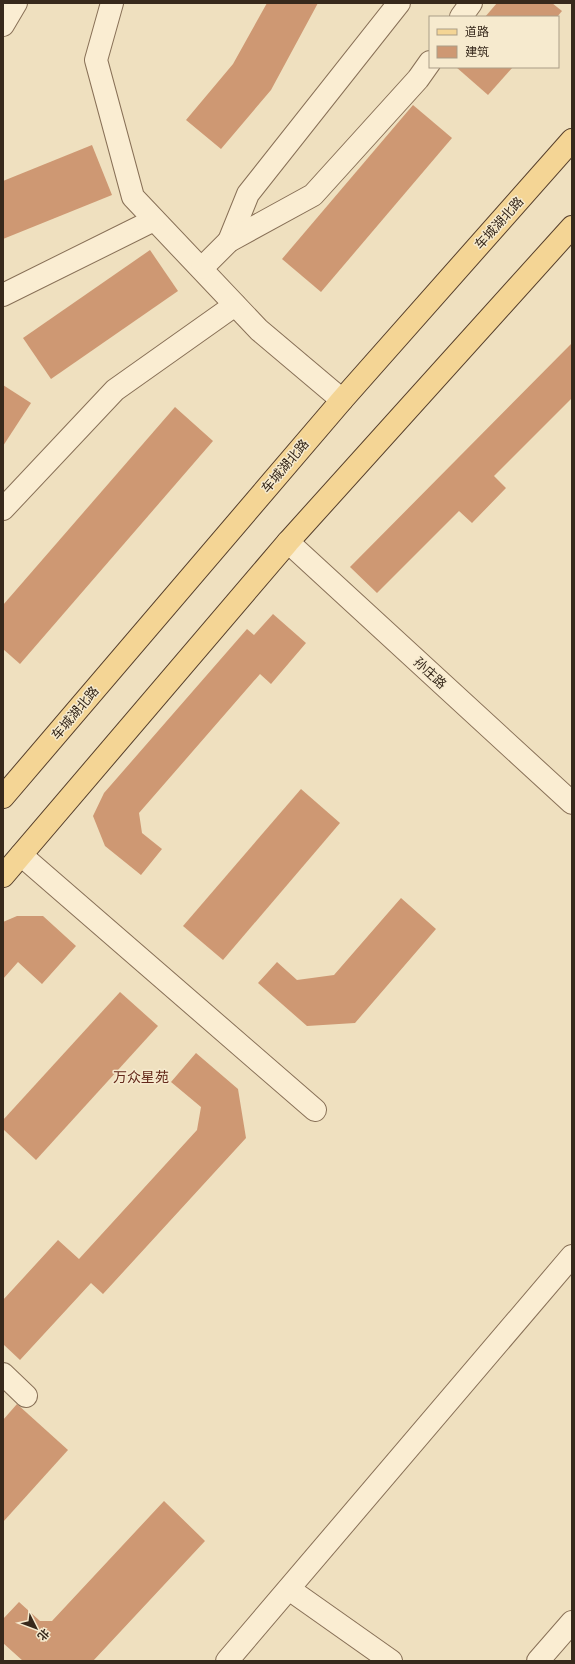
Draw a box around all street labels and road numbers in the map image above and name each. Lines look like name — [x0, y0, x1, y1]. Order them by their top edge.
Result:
street label: 车城湖北路 — [471, 193, 527, 253]
street label: 车城湖北路 — [258, 436, 312, 496]
street label: 孙庄路 — [410, 653, 450, 693]
street label: 车城湖北路 — [48, 683, 102, 743]

